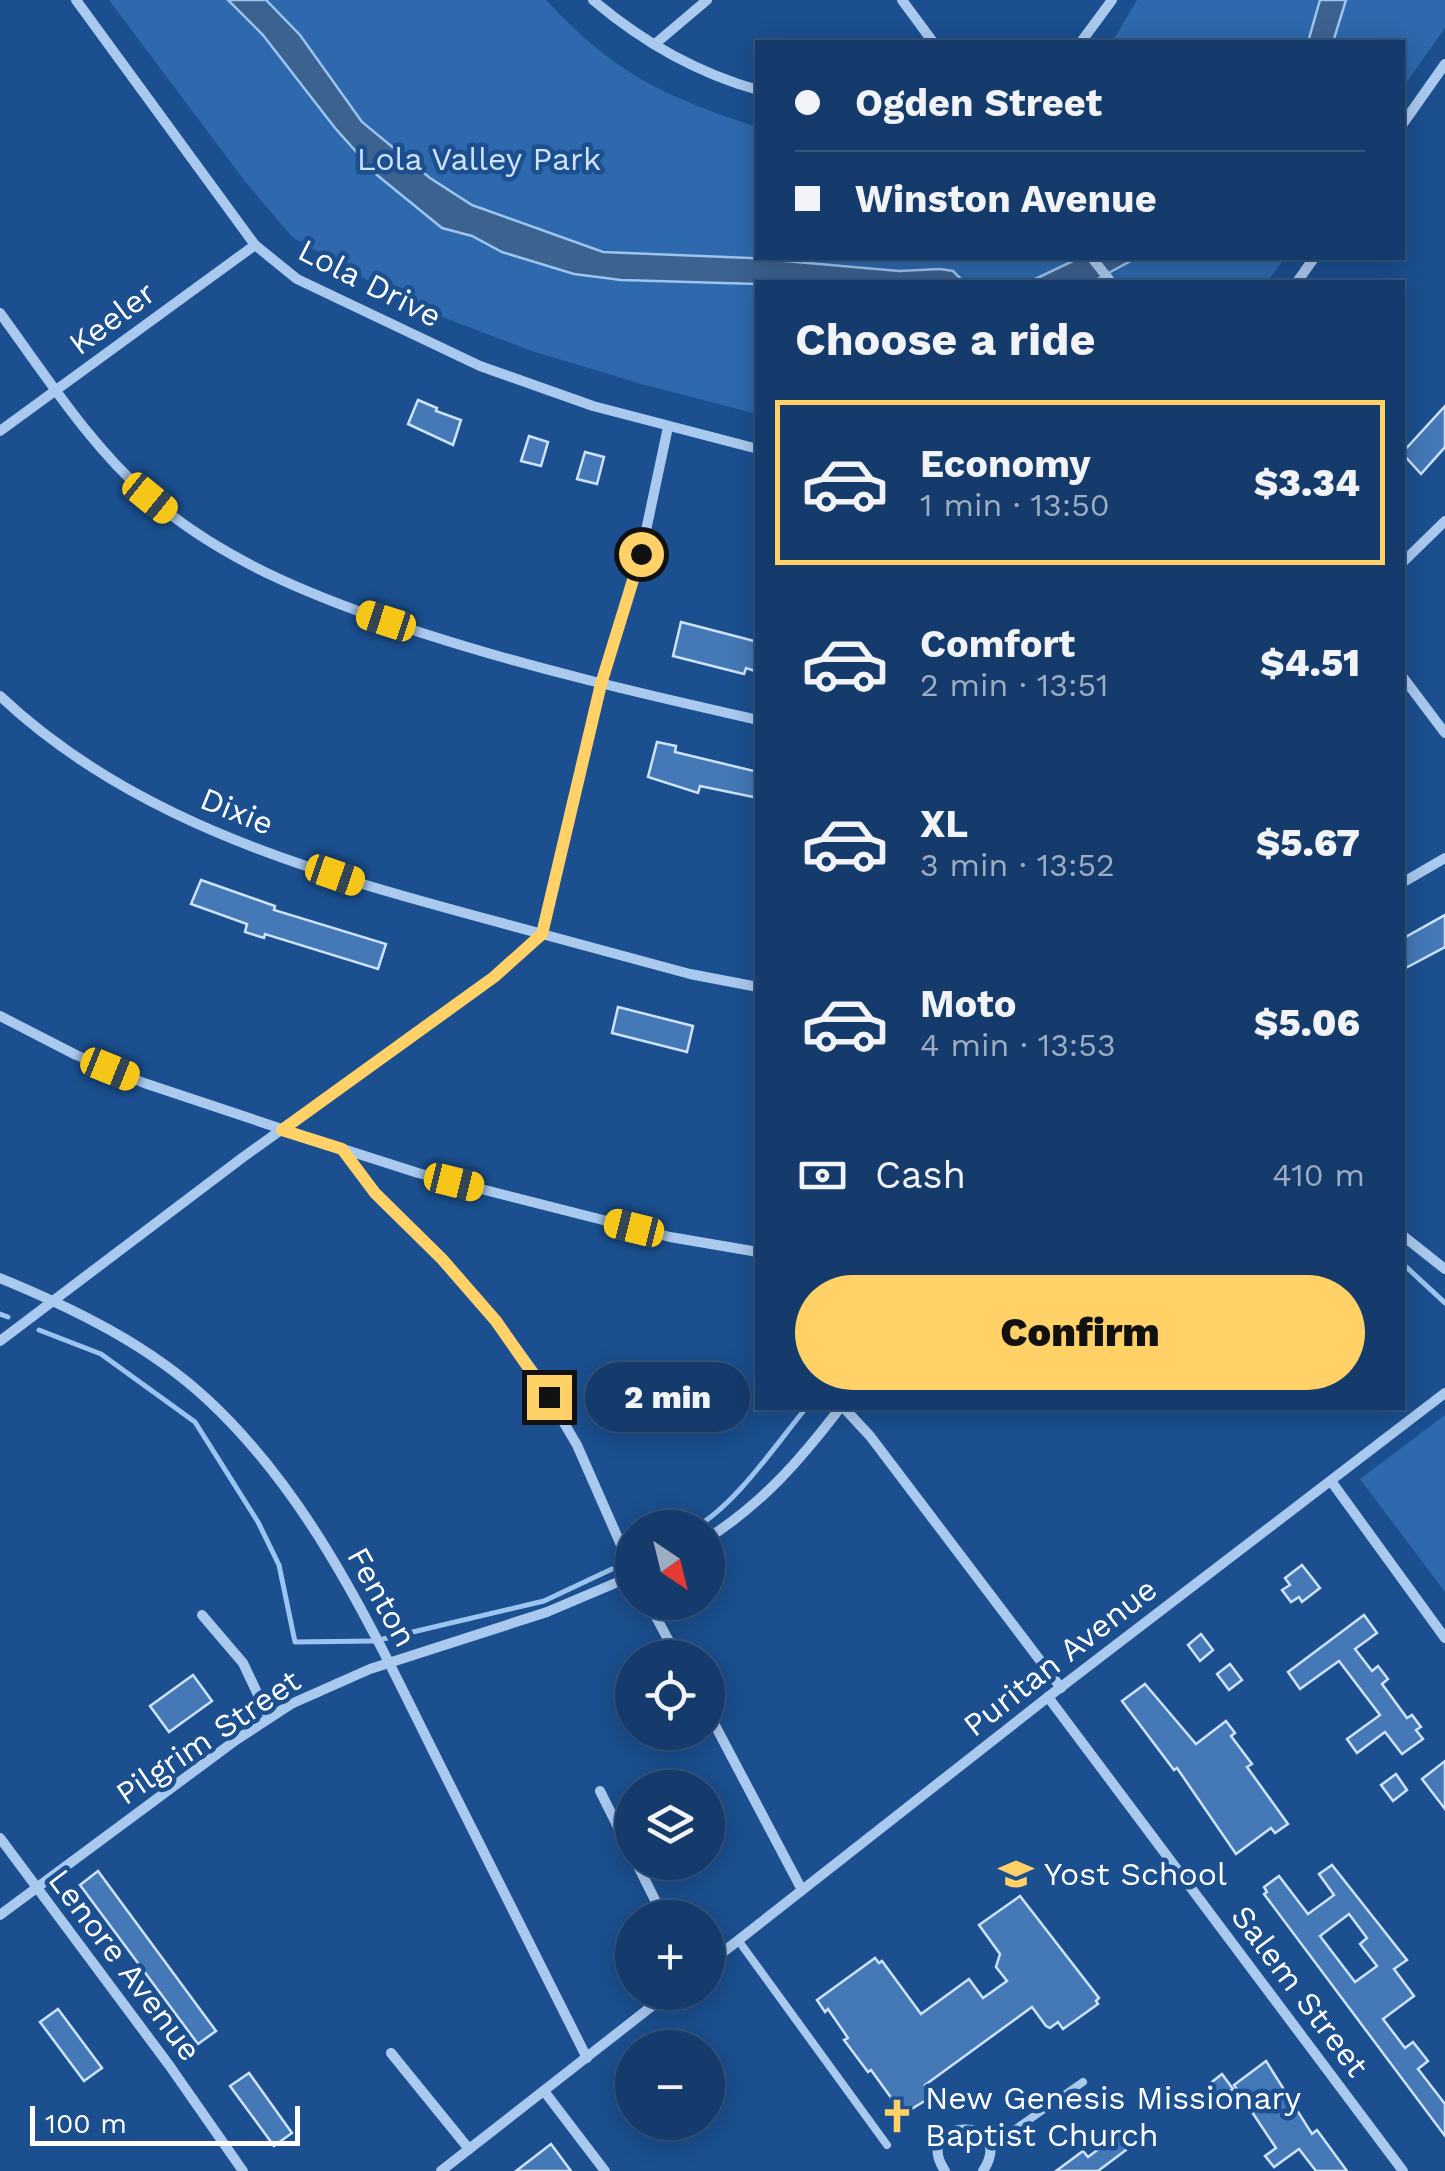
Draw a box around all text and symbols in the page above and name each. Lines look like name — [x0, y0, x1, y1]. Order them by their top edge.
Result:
text: Ogden Street — [855, 81, 1102, 125]
park label: Lola Valley Park — [357, 140, 601, 178]
text: Winston Avenue — [855, 177, 1157, 221]
street label: Lola Drive — [292, 231, 448, 335]
street label: Keeler — [61, 273, 163, 363]
text: Choose a ride — [795, 313, 1095, 366]
icon: car — [800, 438, 890, 528]
text: Economy — [920, 442, 1091, 486]
text: $3.34 — [1254, 461, 1360, 505]
car — [117, 467, 183, 529]
text: 1 min · 13:50 — [920, 486, 1110, 524]
route start — [619, 532, 664, 577]
car — [353, 597, 419, 645]
icon: car — [800, 618, 890, 708]
text: Comfort — [920, 622, 1075, 666]
text: $4.51 — [1260, 641, 1360, 685]
text: 2 min · 13:51 — [920, 666, 1109, 704]
street label: Dixie — [195, 779, 279, 843]
icon: car — [800, 798, 890, 888]
text: XL — [920, 802, 968, 846]
text: $5.67 — [1256, 821, 1360, 865]
text: 3 min · 13:52 — [920, 846, 1115, 884]
car — [302, 851, 368, 899]
icon: car — [800, 978, 890, 1068]
text: Moto — [920, 982, 1016, 1026]
text: $5.06 — [1254, 1001, 1360, 1045]
text: 4 min · 13:53 — [920, 1026, 1116, 1064]
car — [77, 1044, 143, 1094]
icon: cash — [795, 1148, 850, 1203]
text: Cash — [875, 1153, 966, 1197]
text: 410 m — [1272, 1156, 1365, 1194]
car — [421, 1160, 487, 1204]
car — [601, 1206, 667, 1250]
button: Confirm — [795, 1275, 1365, 1390]
callout: 2 min — [584, 1362, 749, 1432]
route end — [527, 1375, 572, 1420]
text: 2 min — [624, 1378, 711, 1416]
north arrow — [615, 1510, 725, 1620]
map controls — [615, 1510, 725, 2140]
street label: Fenton — [339, 1540, 425, 1654]
street label: Puritan Avenue — [956, 1570, 1164, 1744]
button: locate — [615, 1640, 725, 1750]
street label: Pilgrim Street — [109, 1661, 307, 1813]
button: layers — [615, 1770, 725, 1880]
school or university icon: Yost School — [997, 1855, 1035, 1893]
place label: Yost School — [1044, 1855, 1227, 1893]
street label: Lenore Avenue — [41, 1862, 209, 2068]
street label: Salem Street — [1223, 1898, 1377, 2084]
button: + — [615, 1900, 725, 2010]
button: − — [615, 2030, 725, 2140]
place label: New Genesis Missionary Baptist Church — [925, 2079, 1302, 2154]
church icon: New Genesis Missionary Baptist Church — [878, 2097, 916, 2135]
scale bar — [30, 2101, 300, 2146]
text: 100 m — [45, 2107, 127, 2140]

